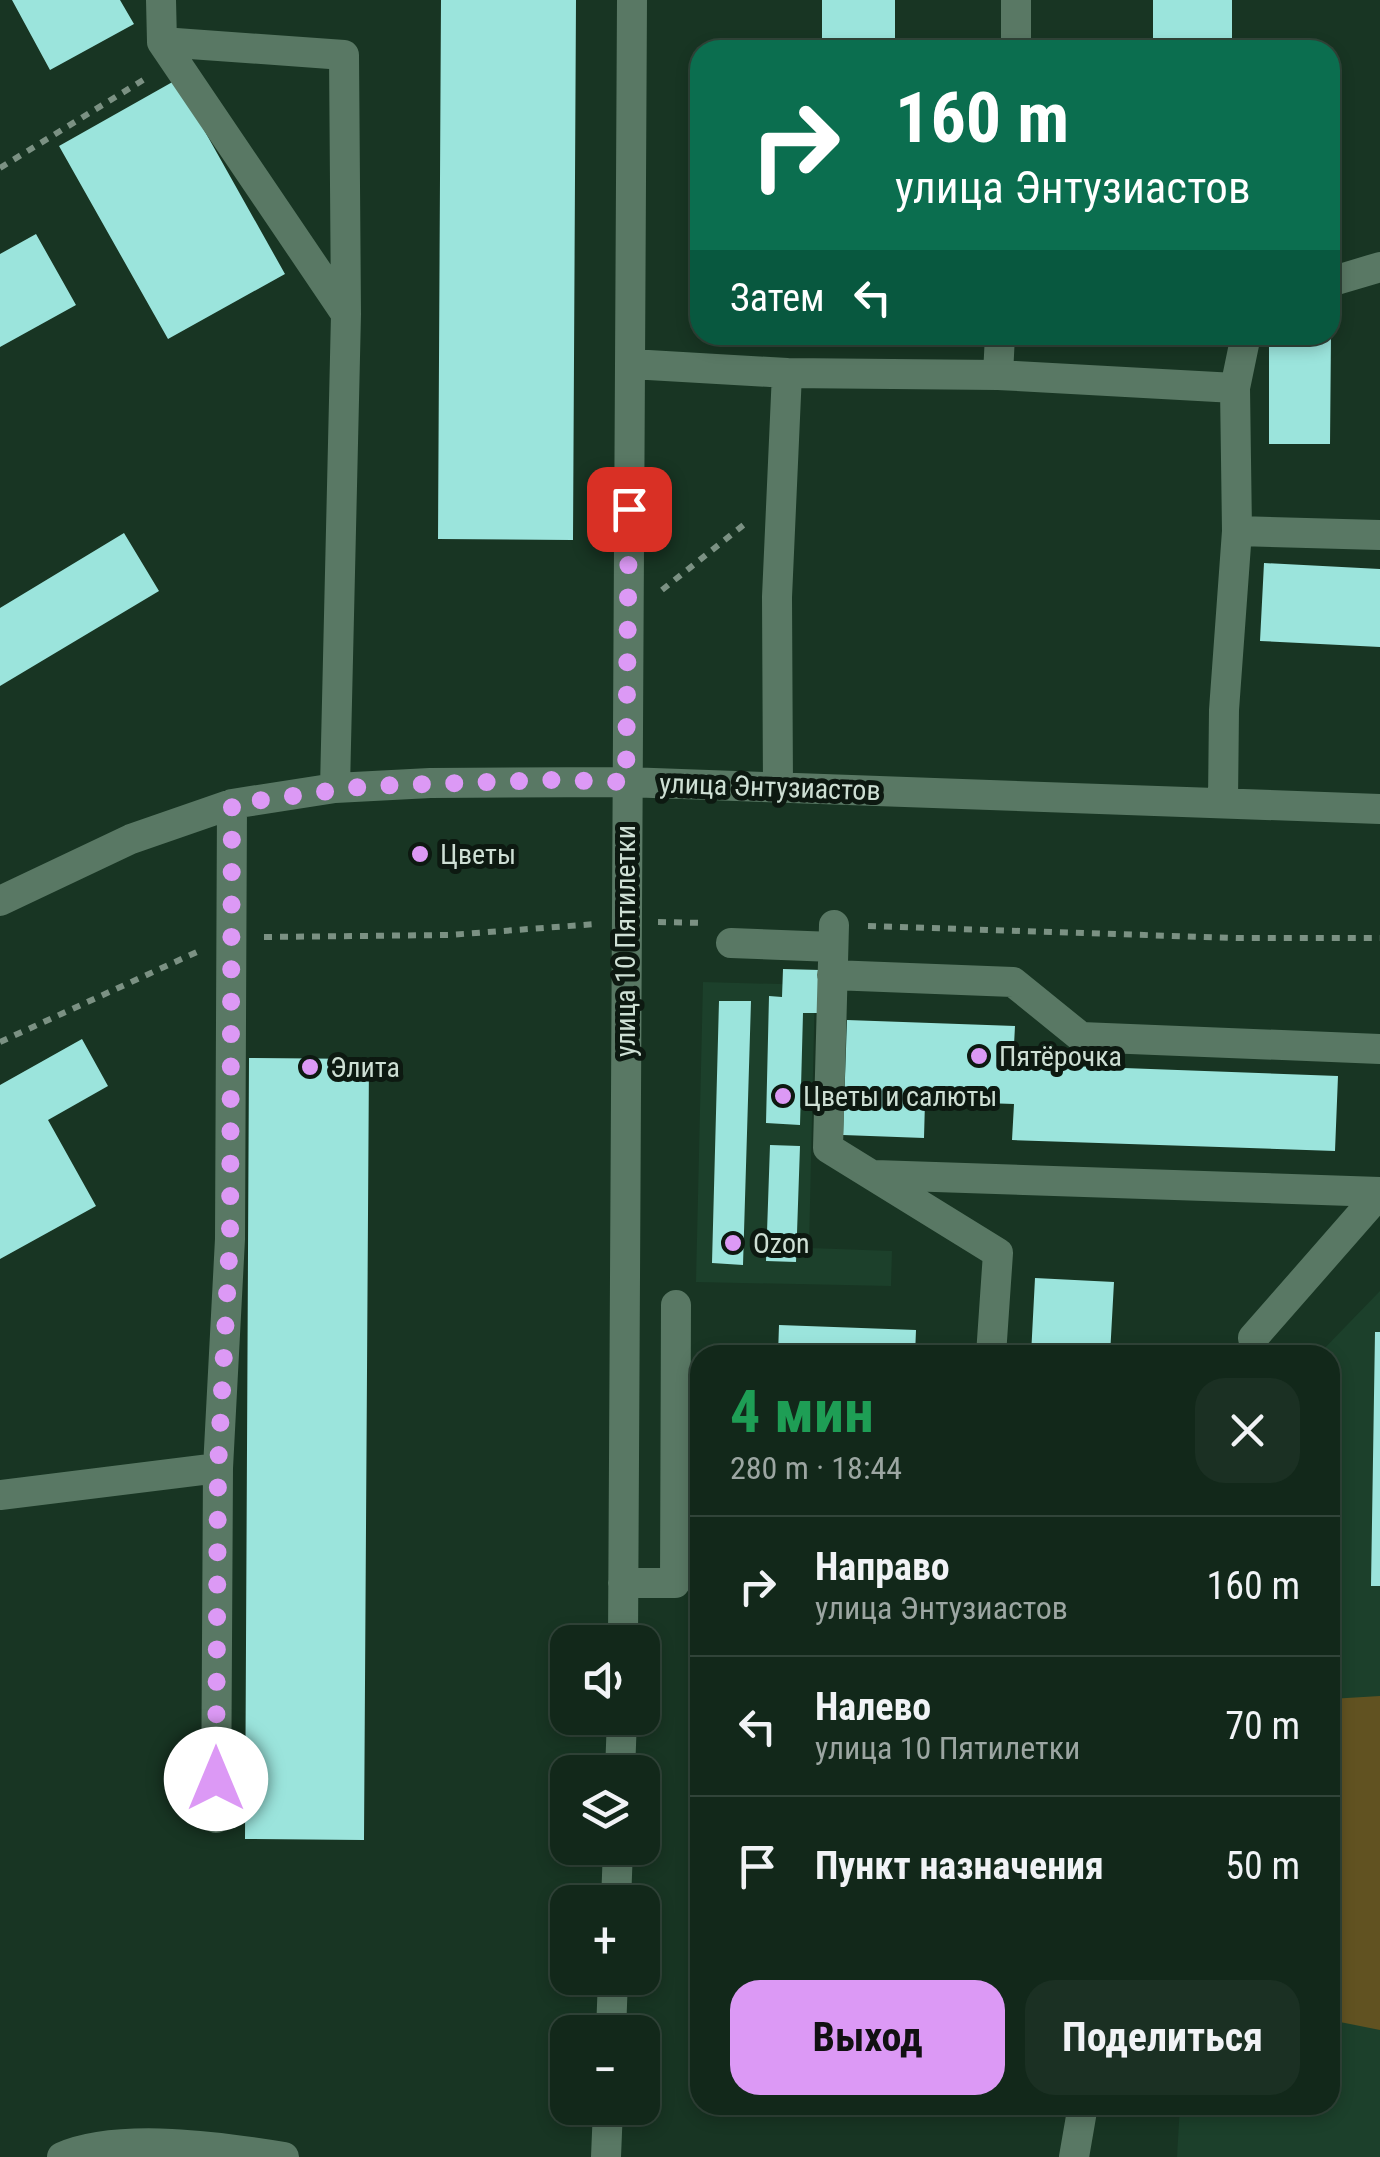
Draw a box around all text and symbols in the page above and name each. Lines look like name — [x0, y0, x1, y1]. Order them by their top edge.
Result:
text: 160 m — [895, 77, 1069, 159]
icon: right — [730, 80, 860, 210]
text: улица Энтузиастов — [895, 161, 1251, 214]
icon: left — [845, 270, 900, 325]
text: Затем — [730, 276, 825, 320]
pin — [587, 467, 672, 552]
icon: arrive — [602, 482, 657, 537]
street label: улица Энтузиастов — [659, 767, 881, 807]
street label: улица 10 Пятилетки — [609, 825, 642, 1057]
place label: Цветы — [440, 838, 516, 871]
marker: Цветы — [409, 843, 431, 865]
place label: Пятёрочка — [999, 1040, 1122, 1073]
marker: Пятёрочка — [968, 1045, 990, 1067]
place label: Элита — [330, 1051, 400, 1084]
marker: Элита — [299, 1056, 321, 1078]
place label: Цветы и салюты — [803, 1080, 997, 1113]
marker: Цветы и салюты — [772, 1085, 794, 1107]
place label: Ozon — [753, 1227, 810, 1260]
marker: Ozon — [722, 1232, 744, 1254]
text: 4 мин — [730, 1376, 874, 1447]
button: close — [1195, 1378, 1300, 1483]
text: 280 m · 18:44 — [730, 1449, 902, 1487]
text: Направо — [815, 1545, 950, 1589]
icon: right — [730, 1559, 785, 1614]
text: 160 m — [1206, 1564, 1300, 1608]
text: улица Энтузиастов — [815, 1589, 1068, 1627]
map controls — [550, 1625, 660, 2125]
button: sound — [550, 1625, 660, 1735]
text: Налево — [815, 1685, 931, 1729]
icon: left — [730, 1699, 785, 1754]
text: 70 m — [1225, 1704, 1300, 1748]
position arrow — [164, 1727, 268, 1831]
text: улица 10 Пятилетки — [815, 1729, 1080, 1767]
button: layers — [550, 1755, 660, 1865]
icon: arrive — [730, 1839, 785, 1894]
text: Пункт назначения — [815, 1844, 1104, 1888]
text: 50 m — [1225, 1844, 1300, 1888]
button: + — [550, 1885, 660, 1995]
button: Выход — [730, 1980, 1005, 2095]
button: Поделиться — [1025, 1980, 1300, 2095]
button: − — [550, 2015, 660, 2125]

